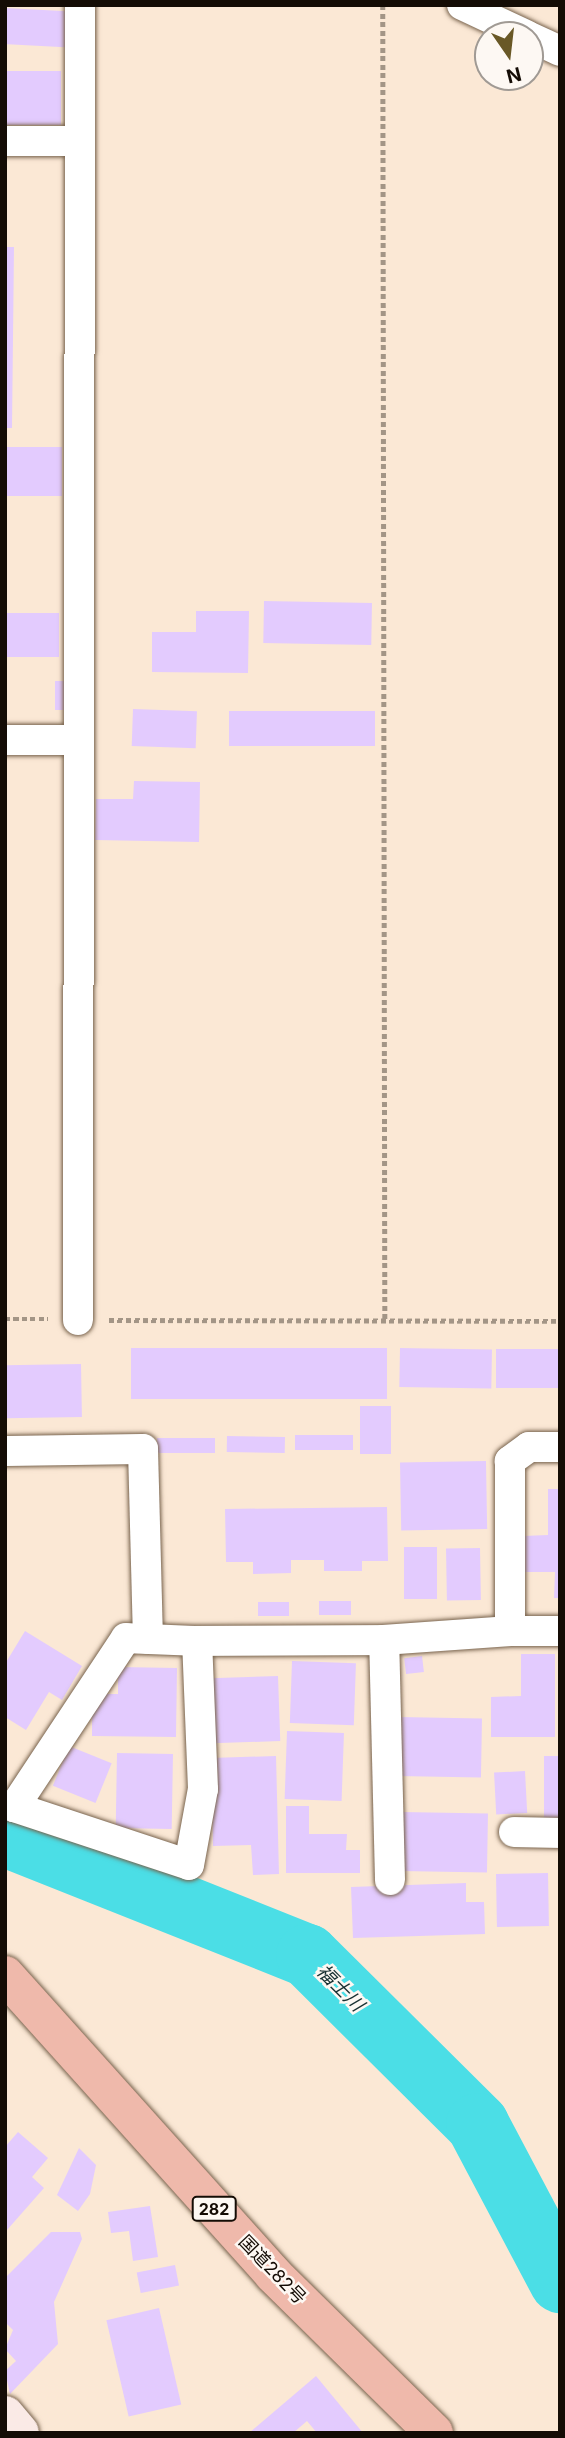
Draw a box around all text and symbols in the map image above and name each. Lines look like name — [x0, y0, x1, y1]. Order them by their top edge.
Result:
north arrow — [474, 21, 544, 91]
text: N — [504, 62, 524, 88]
water label: 福士川 — [312, 1960, 368, 2016]
road number: 282 — [191, 2196, 237, 2222]
street label: 国道282号 — [234, 2231, 310, 2309]

